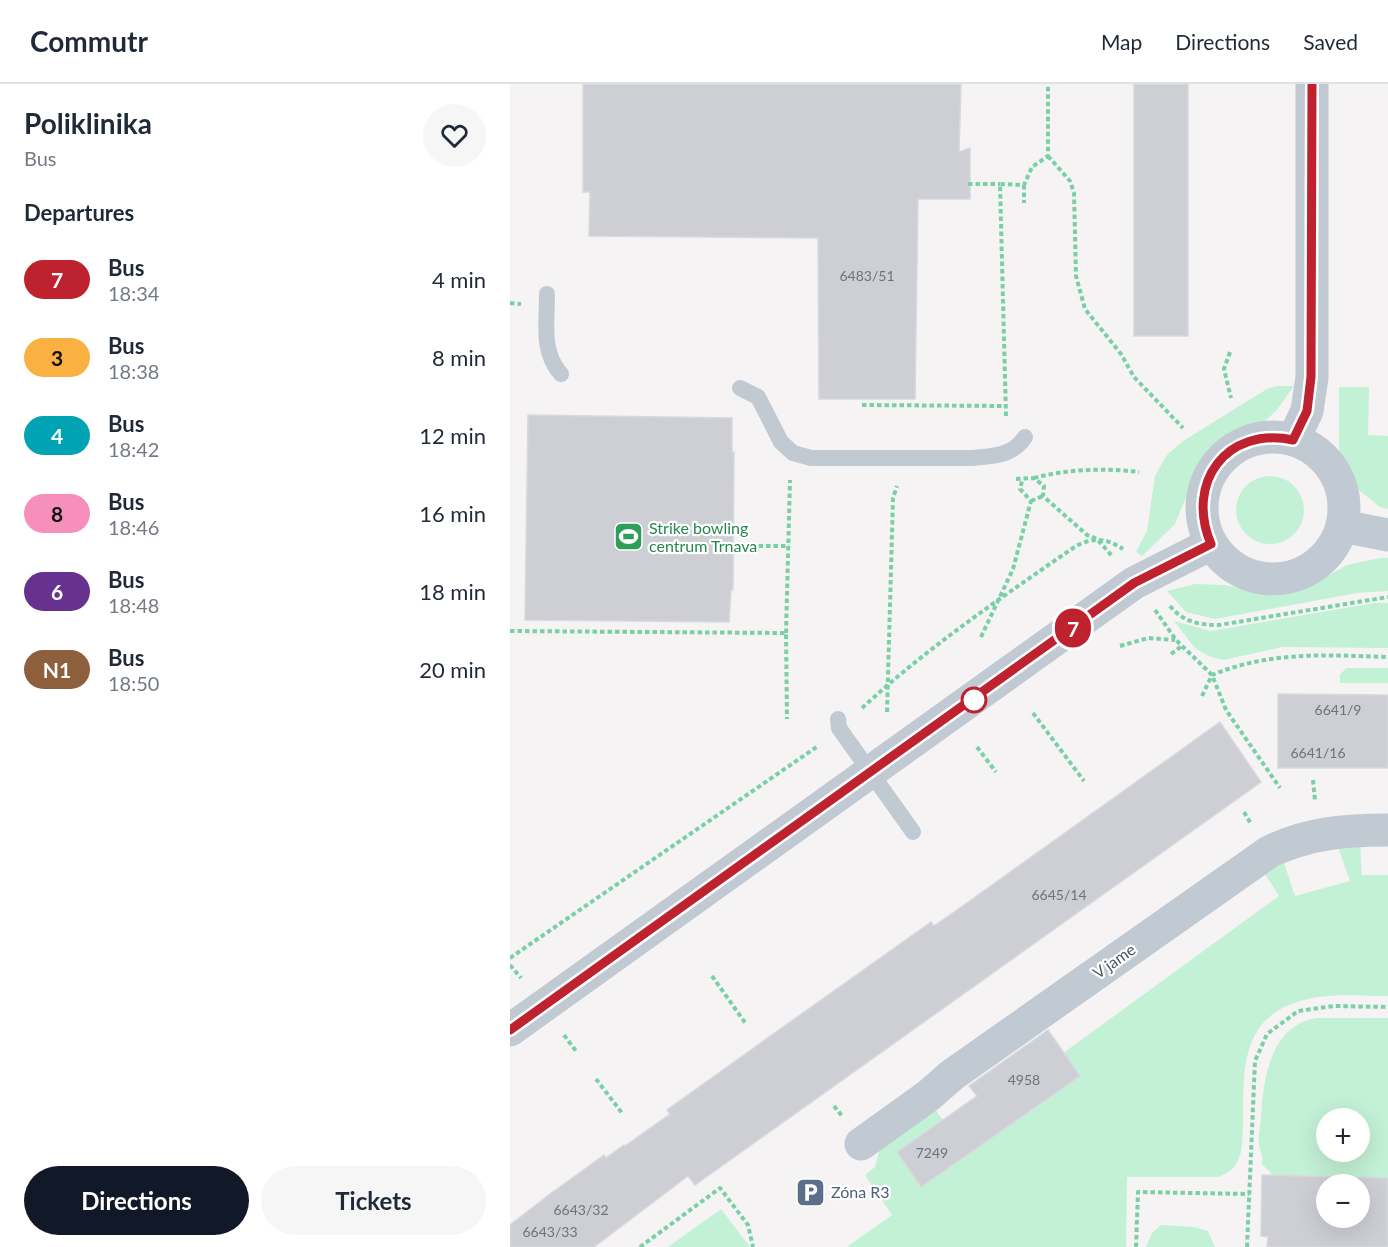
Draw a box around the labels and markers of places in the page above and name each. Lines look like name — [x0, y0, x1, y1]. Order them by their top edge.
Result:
place label: Strike bowling centrum Trnava — [649, 518, 757, 555]
sports icon: Strike bowling centrum Trnava — [612, 521, 644, 553]
unlabelled marker — [961, 687, 987, 713]
parking icon: Zóna R3 — [794, 1176, 826, 1208]
place label: Zóna R3 — [831, 1182, 890, 1201]

